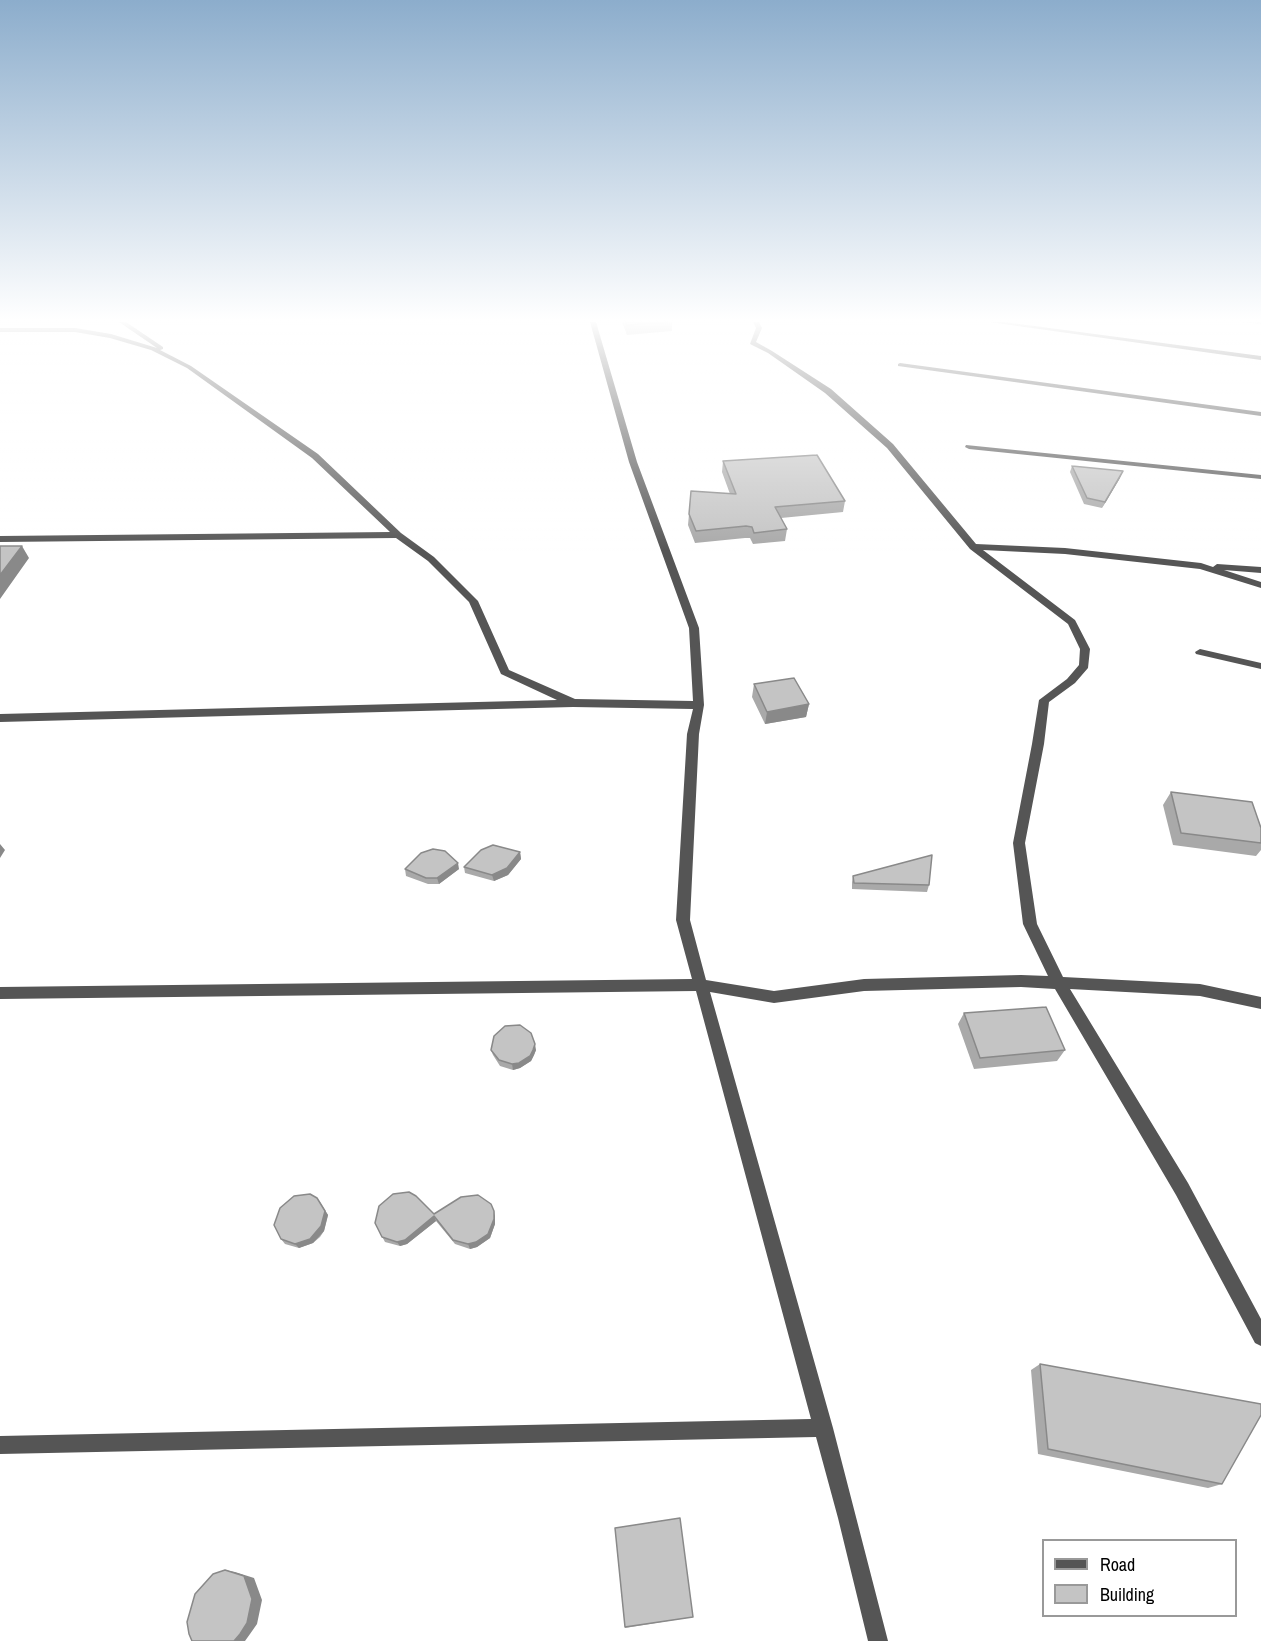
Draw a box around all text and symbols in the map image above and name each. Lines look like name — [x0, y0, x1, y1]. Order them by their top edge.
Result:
legend — [1042, 1539, 1237, 1617]
text: Road — [1100, 1552, 1135, 1577]
text: Building — [1100, 1582, 1154, 1607]

